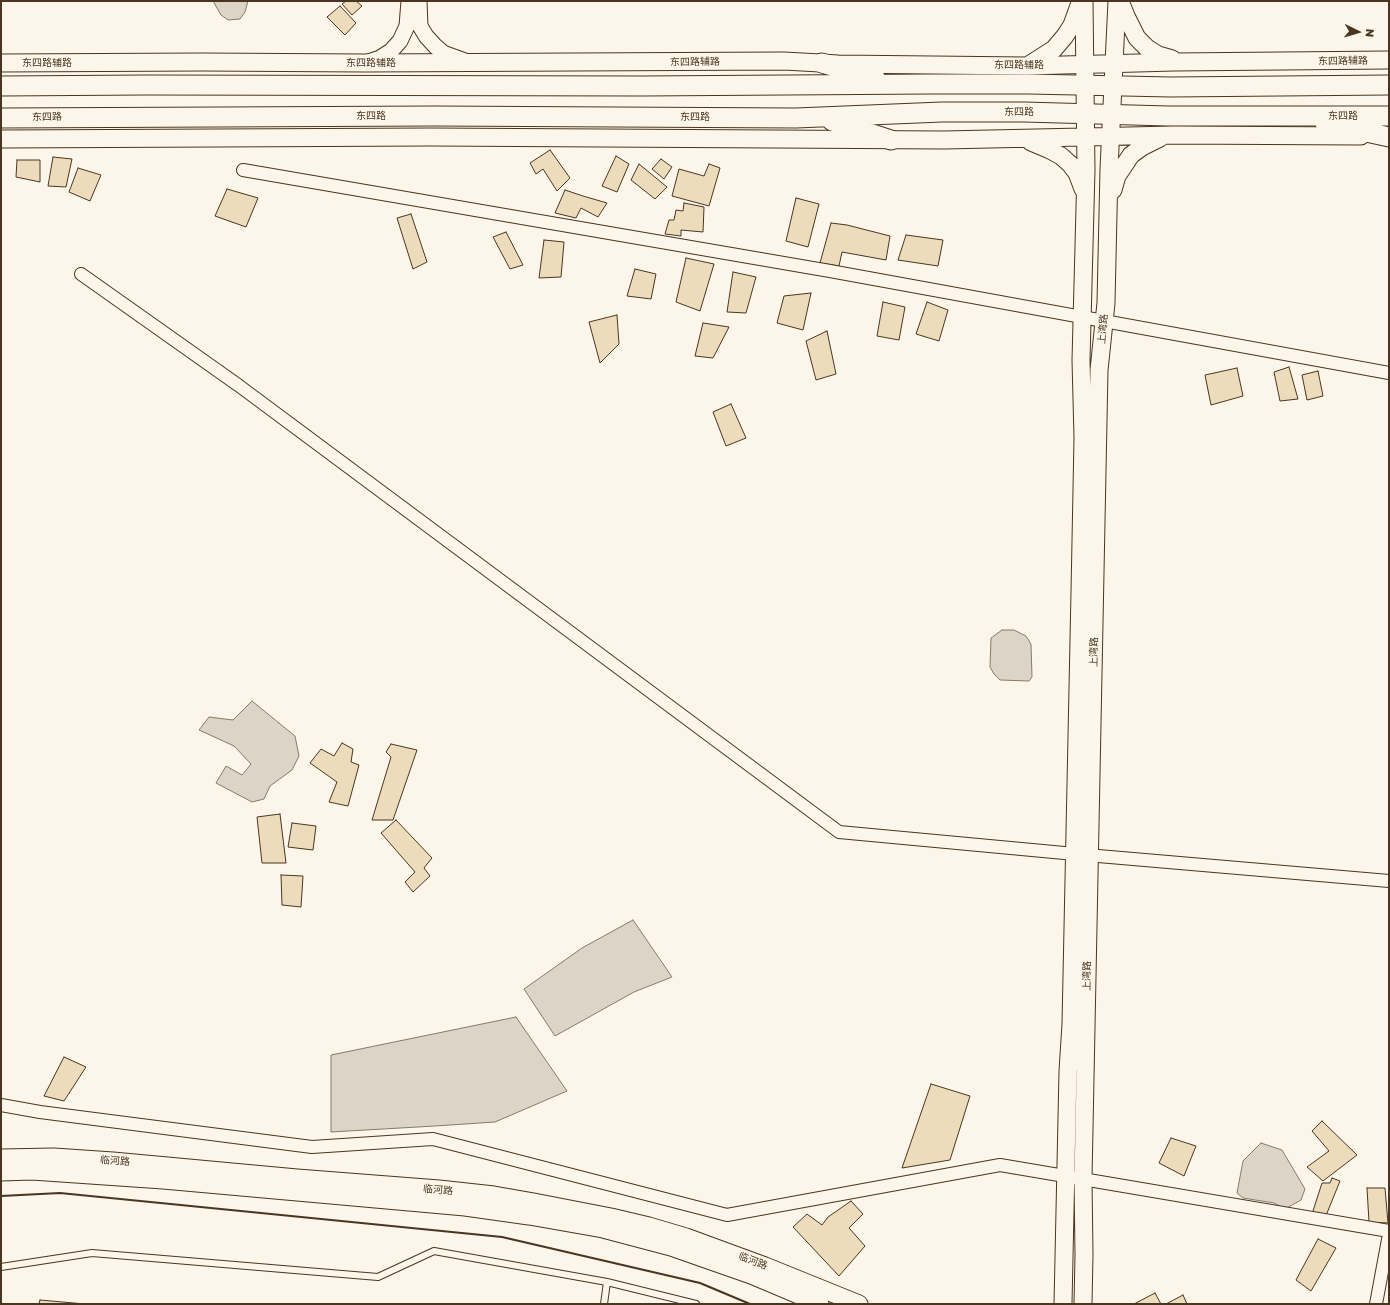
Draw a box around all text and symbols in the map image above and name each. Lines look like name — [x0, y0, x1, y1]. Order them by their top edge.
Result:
north arrow — [1338, 12, 1378, 52]
text: N — [1364, 28, 1377, 38]
street label: 东四路辅路 — [1318, 55, 1368, 67]
street label: 东四路辅路 — [670, 56, 720, 68]
street label: 东四路辅路 — [22, 57, 72, 69]
street label: 东四路辅路 — [346, 57, 396, 69]
street label: 东四路辅路 — [994, 59, 1044, 71]
street label: 东四路 — [1004, 106, 1034, 118]
street label: 东四路 — [356, 110, 386, 122]
street label: 东四路 — [1328, 110, 1358, 122]
street label: 东四路 — [32, 111, 62, 123]
street label: 东四路 — [680, 111, 710, 123]
street label: 上湾路 — [1096, 314, 1110, 344]
street label: 上湾路 — [1088, 637, 1100, 667]
street label: 上湾路 — [1081, 961, 1093, 991]
street label: 临河路 — [100, 1154, 130, 1168]
street label: 临河路 — [423, 1183, 453, 1197]
street label: 临河路 — [737, 1250, 769, 1272]

